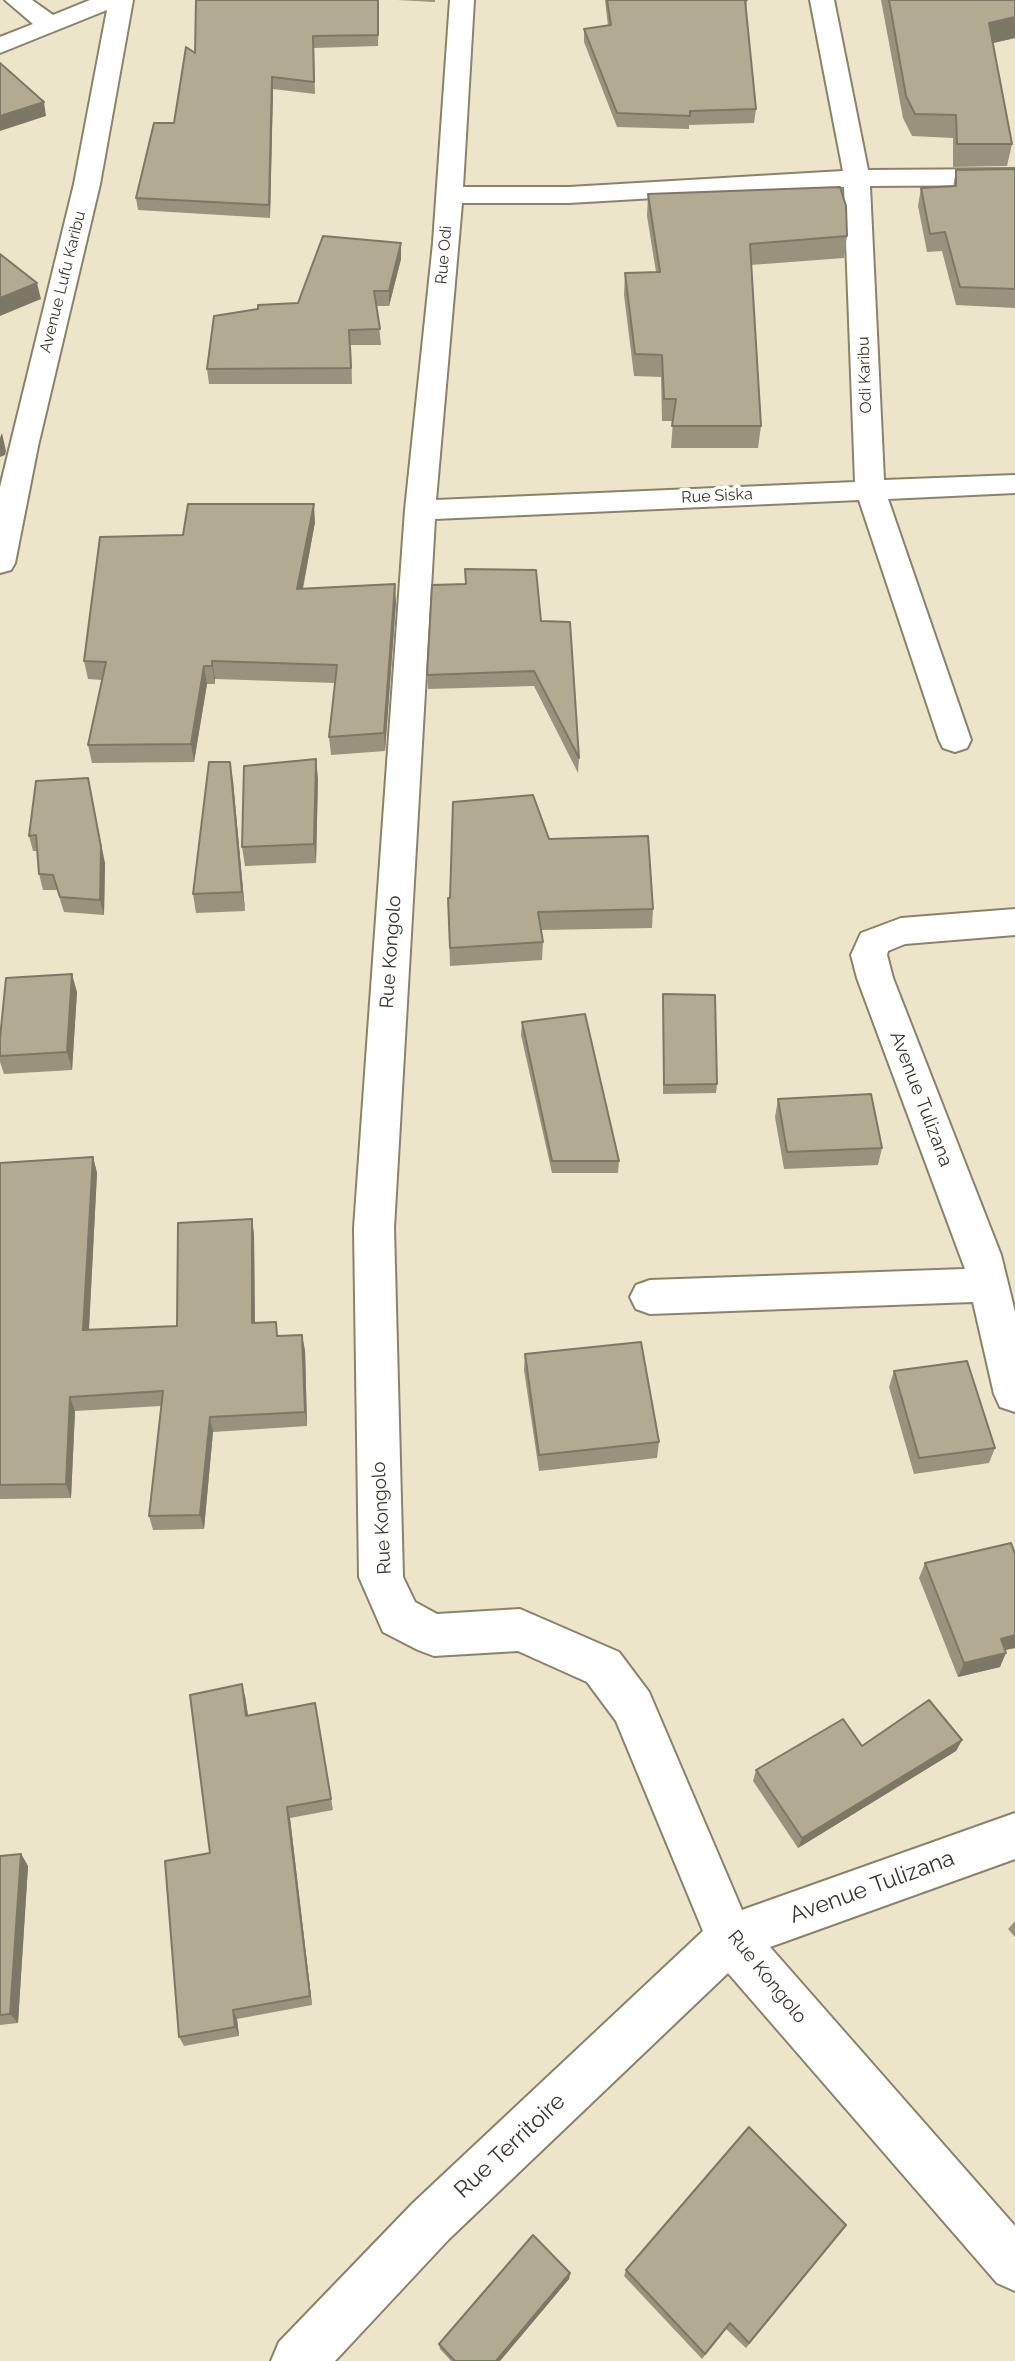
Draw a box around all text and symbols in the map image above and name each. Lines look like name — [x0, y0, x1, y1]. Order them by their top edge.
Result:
street label: Avenue Lufu Karibu — [36, 209, 90, 355]
street label: Rue Odi — [432, 225, 456, 285]
street label: Odi Karibu — [854, 336, 876, 414]
street label: Rue Siska — [681, 485, 753, 507]
street label: Rue Kongolo — [376, 895, 406, 1009]
street label: Avenue Tulizana — [885, 1028, 957, 1170]
street label: Rue Kongolo — [368, 1461, 396, 1575]
street label: Avenue Tulizana — [786, 1844, 958, 1930]
street label: Rue Kongolo — [723, 1926, 811, 2028]
street label: Rue Territoire — [449, 2088, 571, 2204]

